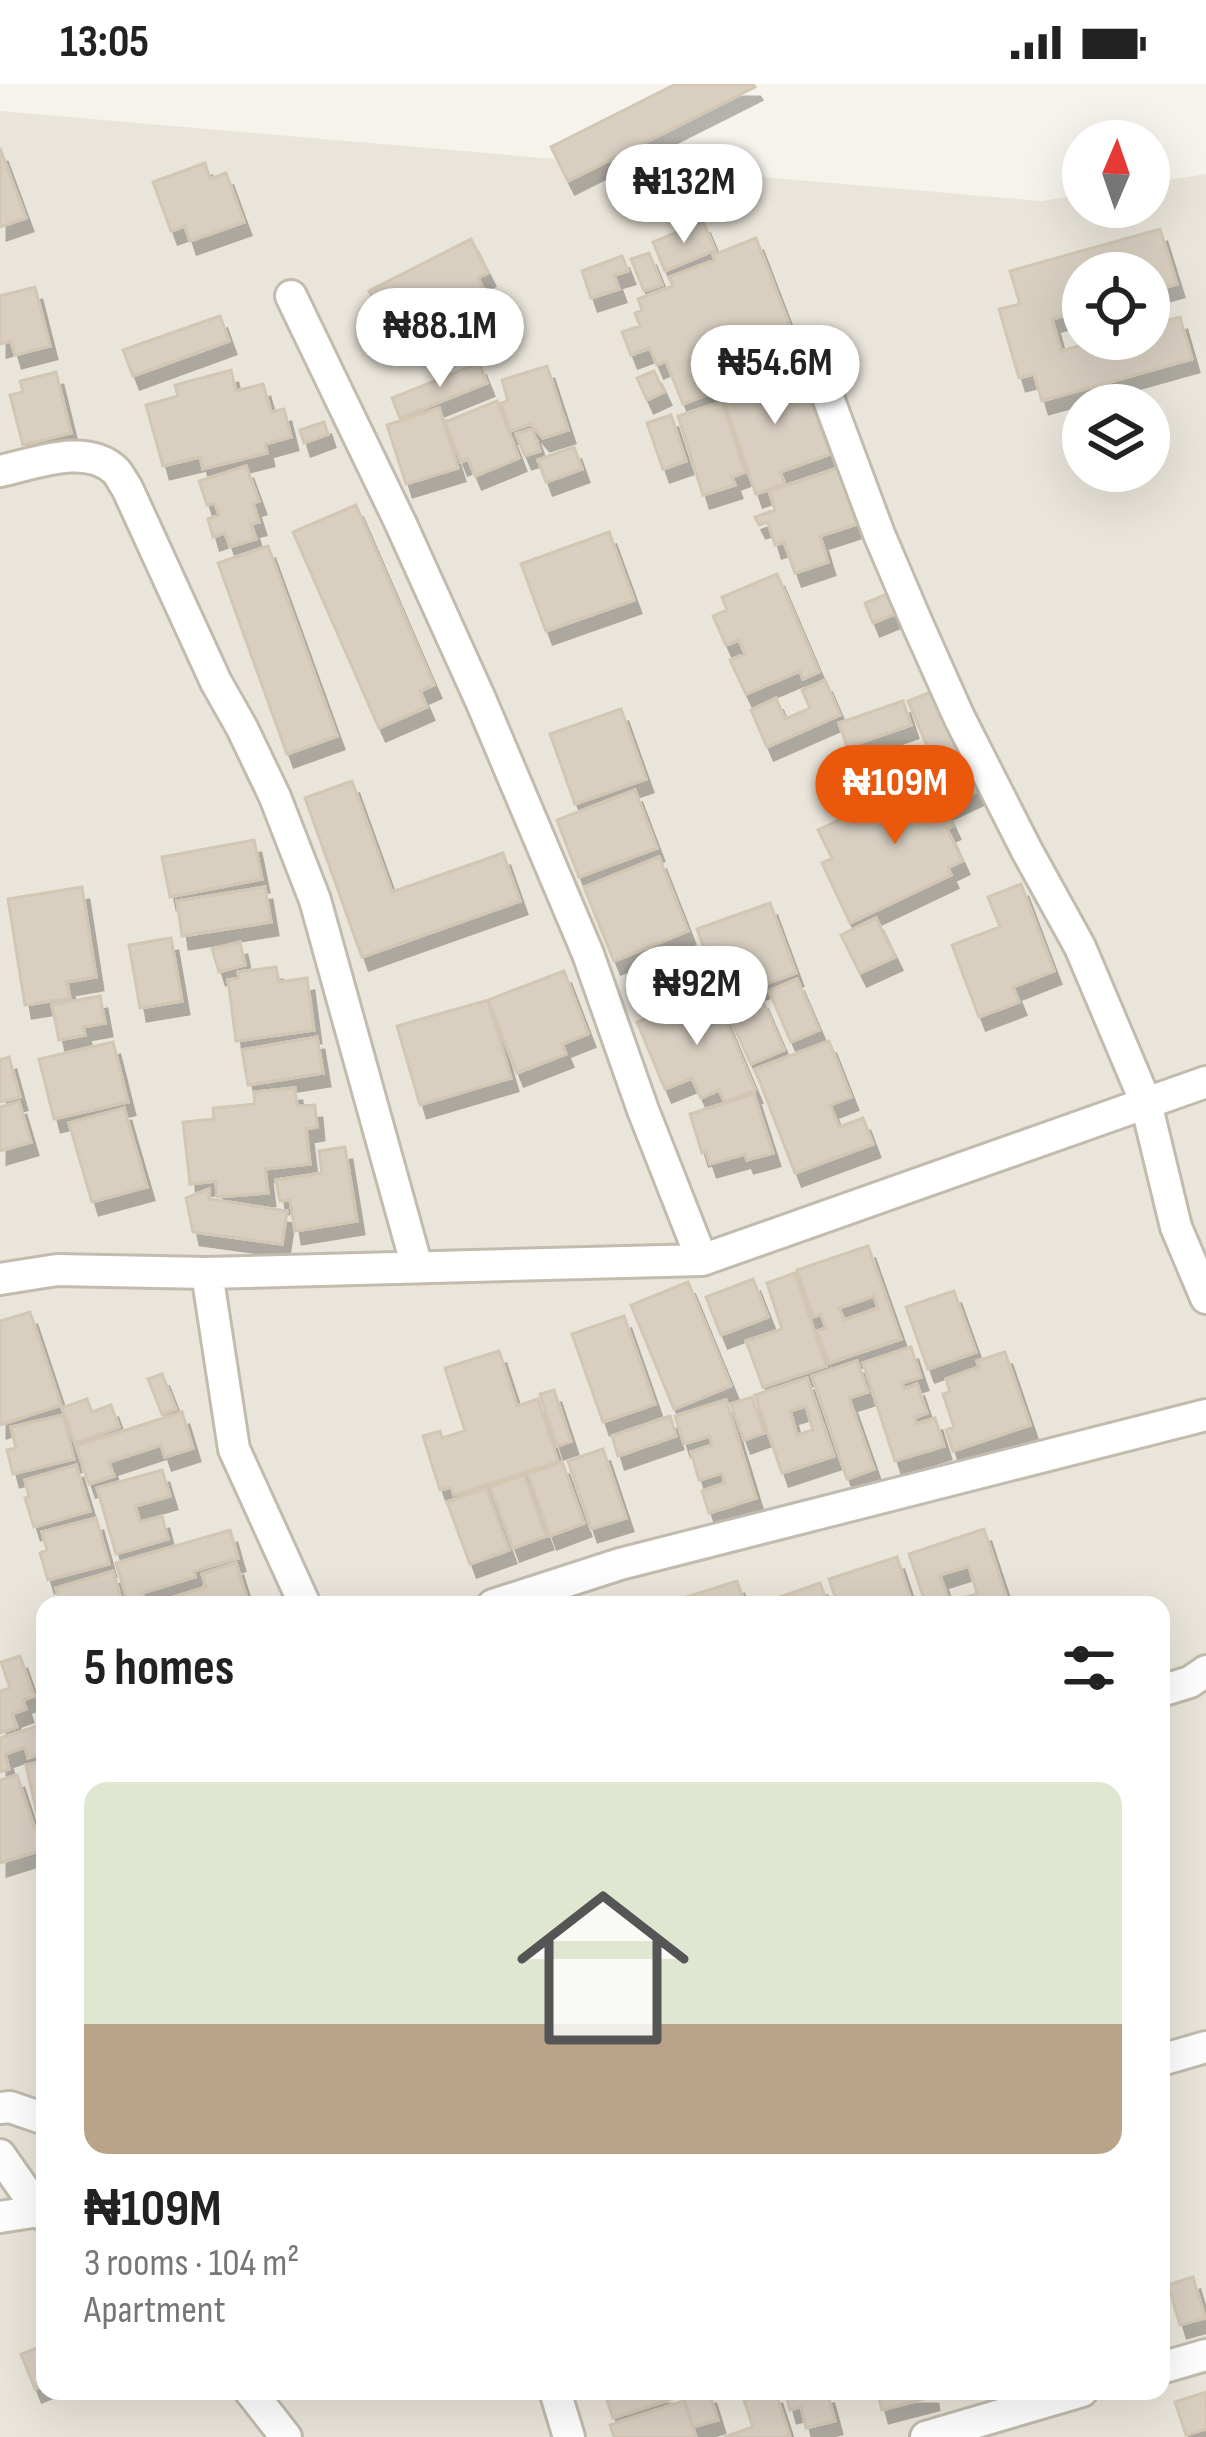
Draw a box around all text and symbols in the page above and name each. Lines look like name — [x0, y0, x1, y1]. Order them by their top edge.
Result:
text: 13:05 — [60, 15, 149, 70]
north arrow — [1062, 120, 1170, 228]
map controls — [1062, 120, 1170, 492]
pin: ₦132M — [600, 144, 768, 246]
text: ₦132M — [633, 159, 735, 206]
button: locate — [1062, 252, 1170, 360]
pin: ₦88.1M — [342, 288, 538, 390]
text: ₦88.1M — [383, 303, 497, 350]
pin: ₦54.6M — [677, 325, 873, 427]
text: ₦54.6M — [718, 340, 832, 387]
button: layers — [1062, 384, 1170, 492]
pin: ₦109M — [811, 745, 979, 847]
text: ₦109M — [842, 760, 948, 807]
pin: ₦92M — [626, 946, 768, 1048]
text: ₦92M — [653, 961, 741, 1008]
icon: filters — [1056, 1635, 1122, 1701]
text: 5 homes — [84, 1638, 234, 1699]
icon: home — [495, 1860, 711, 2076]
text: ₦109M — [84, 2179, 222, 2240]
text: 3 rooms · 104 m² — [84, 2240, 299, 2287]
text: Apartment — [84, 2287, 226, 2334]

